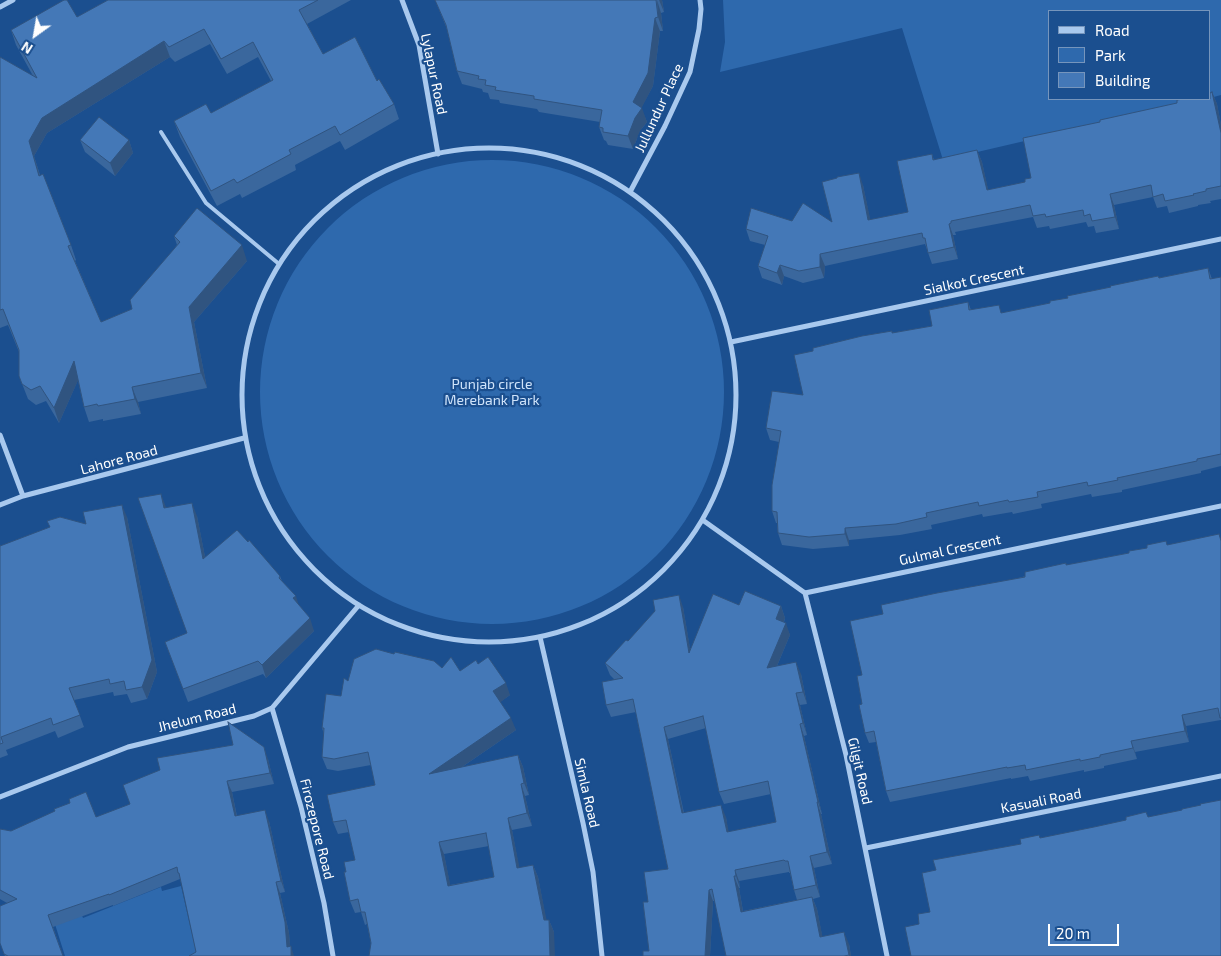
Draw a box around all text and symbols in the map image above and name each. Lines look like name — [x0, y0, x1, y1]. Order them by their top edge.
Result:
north arrow — [10, 10, 60, 60]
legend — [1048, 10, 1211, 100]
text: Road — [1095, 21, 1130, 39]
street label: Lylapur Road — [417, 32, 451, 116]
text: N — [18, 38, 36, 58]
text: Park — [1095, 46, 1126, 64]
street label: Jullundur Place — [631, 61, 687, 155]
text: Building — [1095, 71, 1150, 89]
street label: Sialkot Crescent — [922, 261, 1026, 299]
park label: Punjab circle Merebank Park — [444, 376, 540, 408]
street label: Lahore Road — [79, 442, 159, 478]
street label: Gulmal Crescent — [897, 531, 1003, 569]
street label: Jhelum Road — [156, 700, 238, 736]
street label: Gilgit Road — [844, 736, 876, 806]
street label: Simla Road — [571, 757, 603, 829]
street label: Firozepore Road — [296, 777, 338, 881]
street label: Kasuali Road — [999, 785, 1083, 817]
scale bar — [1051, 914, 1122, 946]
text: 20 m — [1056, 924, 1090, 942]

